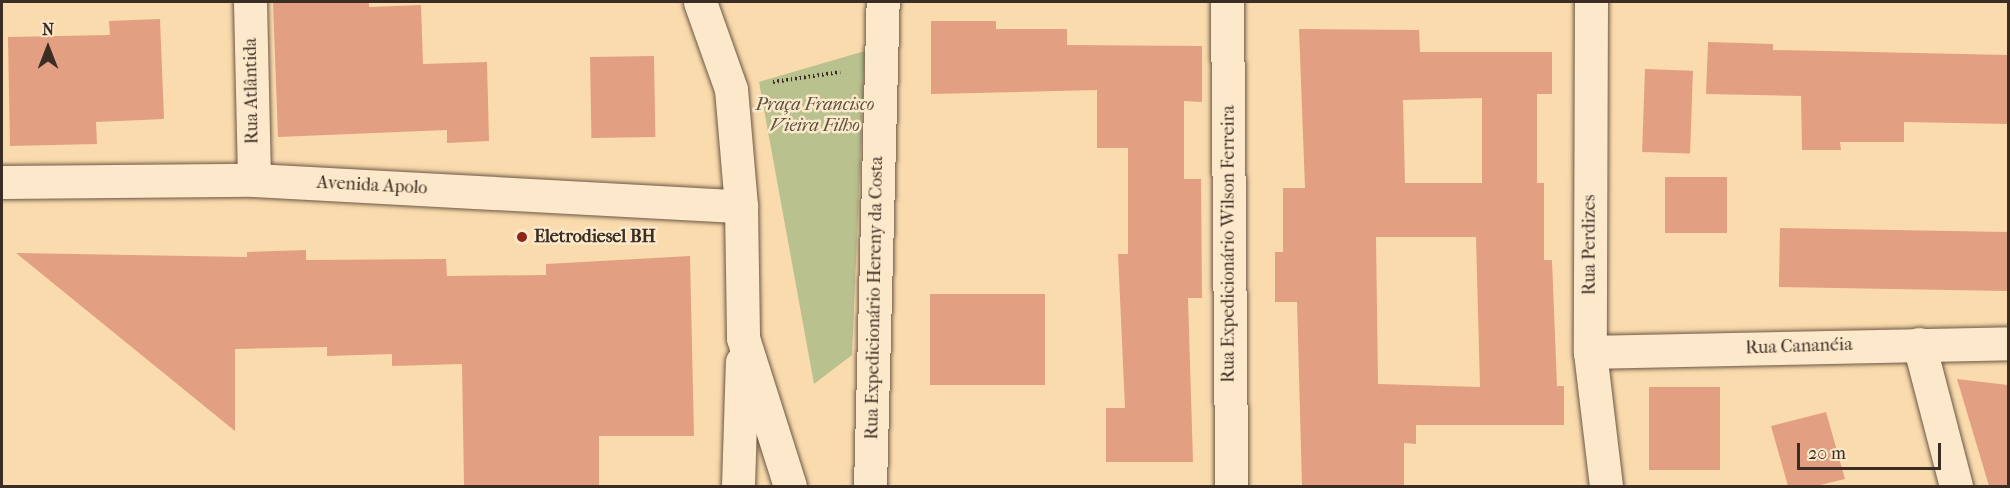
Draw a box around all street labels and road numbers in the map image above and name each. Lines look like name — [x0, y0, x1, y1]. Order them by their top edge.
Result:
street label: Rua Atlântida — [240, 38, 264, 144]
street label: Rua Expedicionário Wilson Ferreira — [1218, 105, 1240, 383]
street label: Rua Expedicionário Hereny da Costa — [862, 156, 888, 440]
street label: Avenida Apolo — [316, 172, 428, 200]
street label: Rua Perdizes — [1579, 195, 1601, 295]
street label: Rua Cananéia — [1745, 334, 1853, 360]

